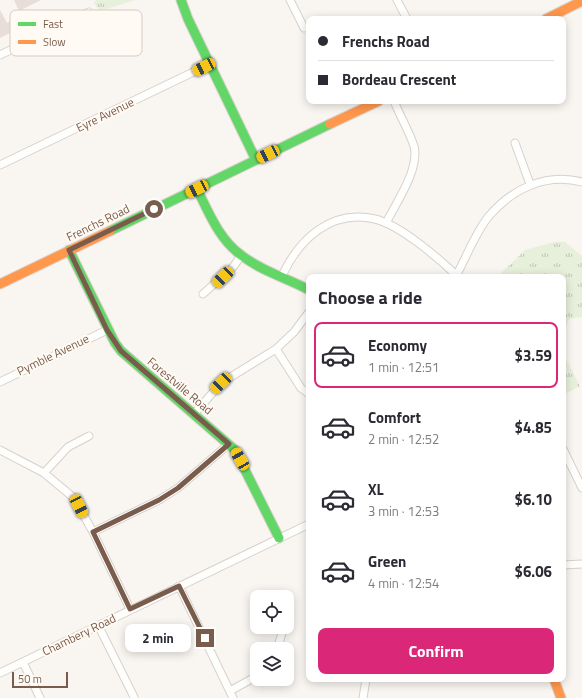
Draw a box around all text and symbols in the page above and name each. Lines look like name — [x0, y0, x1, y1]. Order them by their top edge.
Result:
legend — [10, 10, 142, 56]
text: Fast — [43, 16, 63, 32]
text: Frenchs Road — [342, 30, 430, 53]
text: Slow — [43, 34, 66, 50]
car — [191, 56, 217, 78]
text: Bordeau Crescent — [342, 68, 456, 91]
street label: Eyre Avenue — [72, 92, 137, 137]
car — [255, 143, 281, 165]
car — [184, 178, 210, 200]
street label: Frenchs Road — [63, 199, 133, 246]
route start — [145, 200, 163, 218]
car — [210, 264, 236, 290]
text: Choose a ride — [318, 284, 422, 311]
street label: Pymble Avenue — [13, 329, 92, 380]
text: Economy — [368, 334, 427, 357]
icon: car — [320, 337, 356, 373]
text: $3.59 — [515, 344, 552, 367]
street label: Forestville Road — [143, 352, 217, 419]
text: 1 min · 12:51 — [368, 357, 439, 377]
car — [208, 370, 234, 396]
text: Comfort — [368, 406, 421, 429]
icon: car — [320, 409, 356, 445]
text: $4.85 — [515, 416, 552, 439]
text: 2 min · 12:52 — [368, 429, 439, 449]
car — [229, 446, 251, 472]
text: XL — [368, 478, 384, 501]
icon: car — [320, 481, 356, 517]
text: $6.10 — [515, 488, 552, 511]
car — [68, 493, 90, 519]
text: 3 min · 12:53 — [368, 501, 439, 521]
text: Green — [368, 550, 406, 573]
icon: car — [320, 553, 356, 589]
text: $6.06 — [515, 560, 552, 583]
text: 4 min · 12:54 — [368, 573, 439, 593]
map controls — [250, 590, 294, 686]
button: locate — [250, 590, 294, 634]
street label: Chambery Road — [39, 608, 119, 661]
callout: 2 min — [125, 624, 191, 652]
text: 2 min — [142, 628, 174, 648]
button: Confirm — [318, 628, 554, 674]
route end — [196, 629, 214, 647]
button: layers — [250, 642, 294, 686]
scale bar — [12, 670, 68, 689]
text: 50 m — [18, 671, 42, 687]

